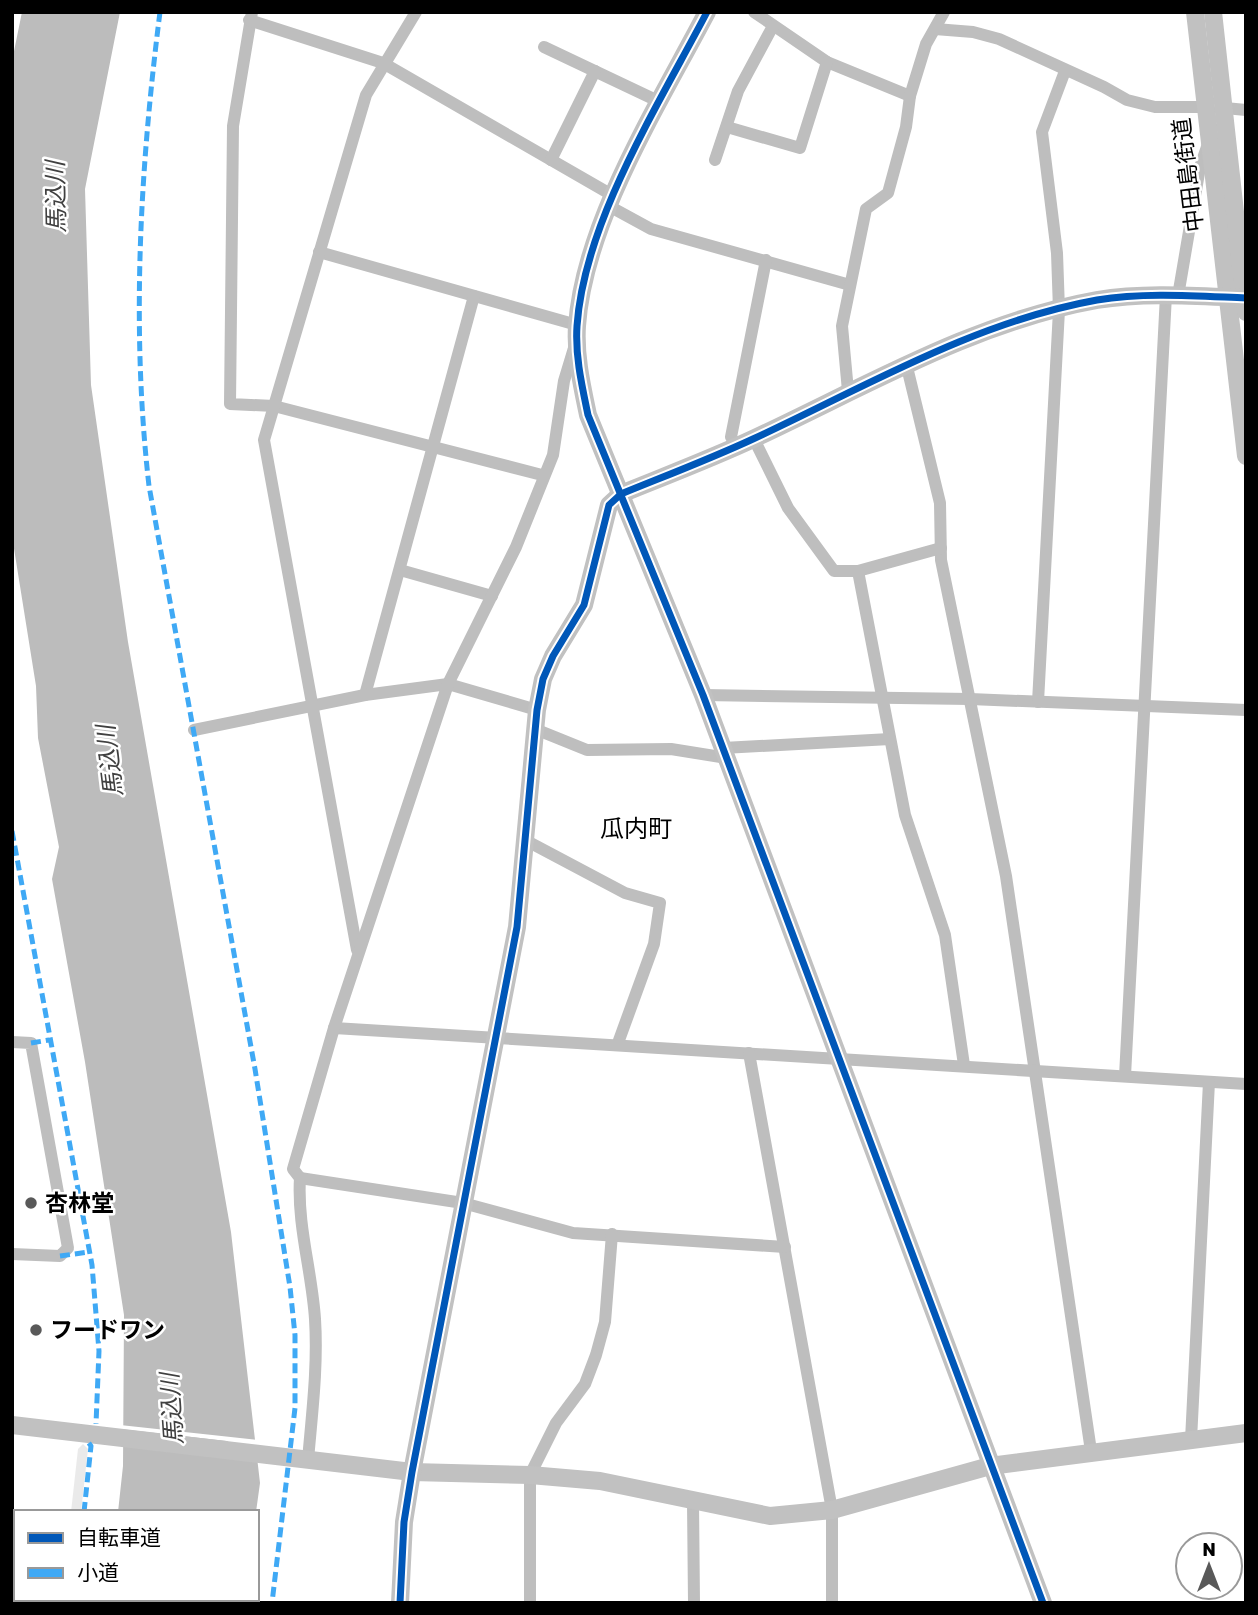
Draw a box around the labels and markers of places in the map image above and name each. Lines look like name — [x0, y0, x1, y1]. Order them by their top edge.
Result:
place label: 杏林堂 — [45, 1189, 114, 1217]
marker: 杏林堂 — [23, 1195, 39, 1211]
place label: フードワン — [50, 1316, 165, 1344]
marker: フードワン — [28, 1322, 44, 1338]

